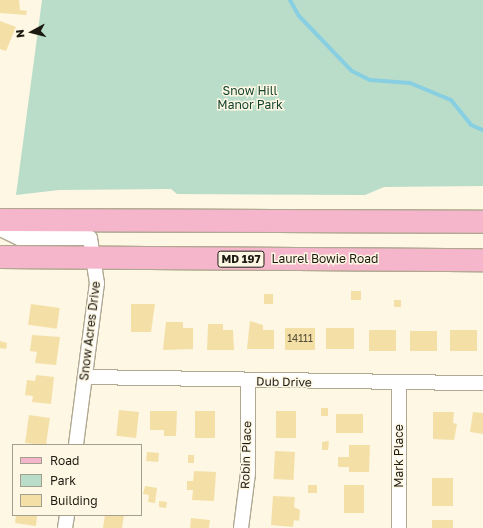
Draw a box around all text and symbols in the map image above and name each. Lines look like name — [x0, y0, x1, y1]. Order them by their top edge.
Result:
north arrow — [12, 12, 52, 52]
text: N — [13, 29, 27, 38]
park label: Snow Hill Manor Park — [217, 84, 283, 112]
road number: MD 197 — [217, 250, 265, 268]
street label: Laurel Bowie Road — [272, 252, 378, 266]
street label: Snow Acres Drive — [77, 281, 103, 381]
house number: 14111 — [287, 333, 313, 345]
street label: Dub Drive — [256, 374, 312, 390]
street label: Robin Place — [238, 421, 254, 489]
street label: Mark Place — [392, 424, 406, 488]
legend — [12, 444, 142, 516]
text: Road — [50, 453, 79, 468]
text: Park — [50, 473, 76, 488]
text: Building — [50, 493, 98, 508]

